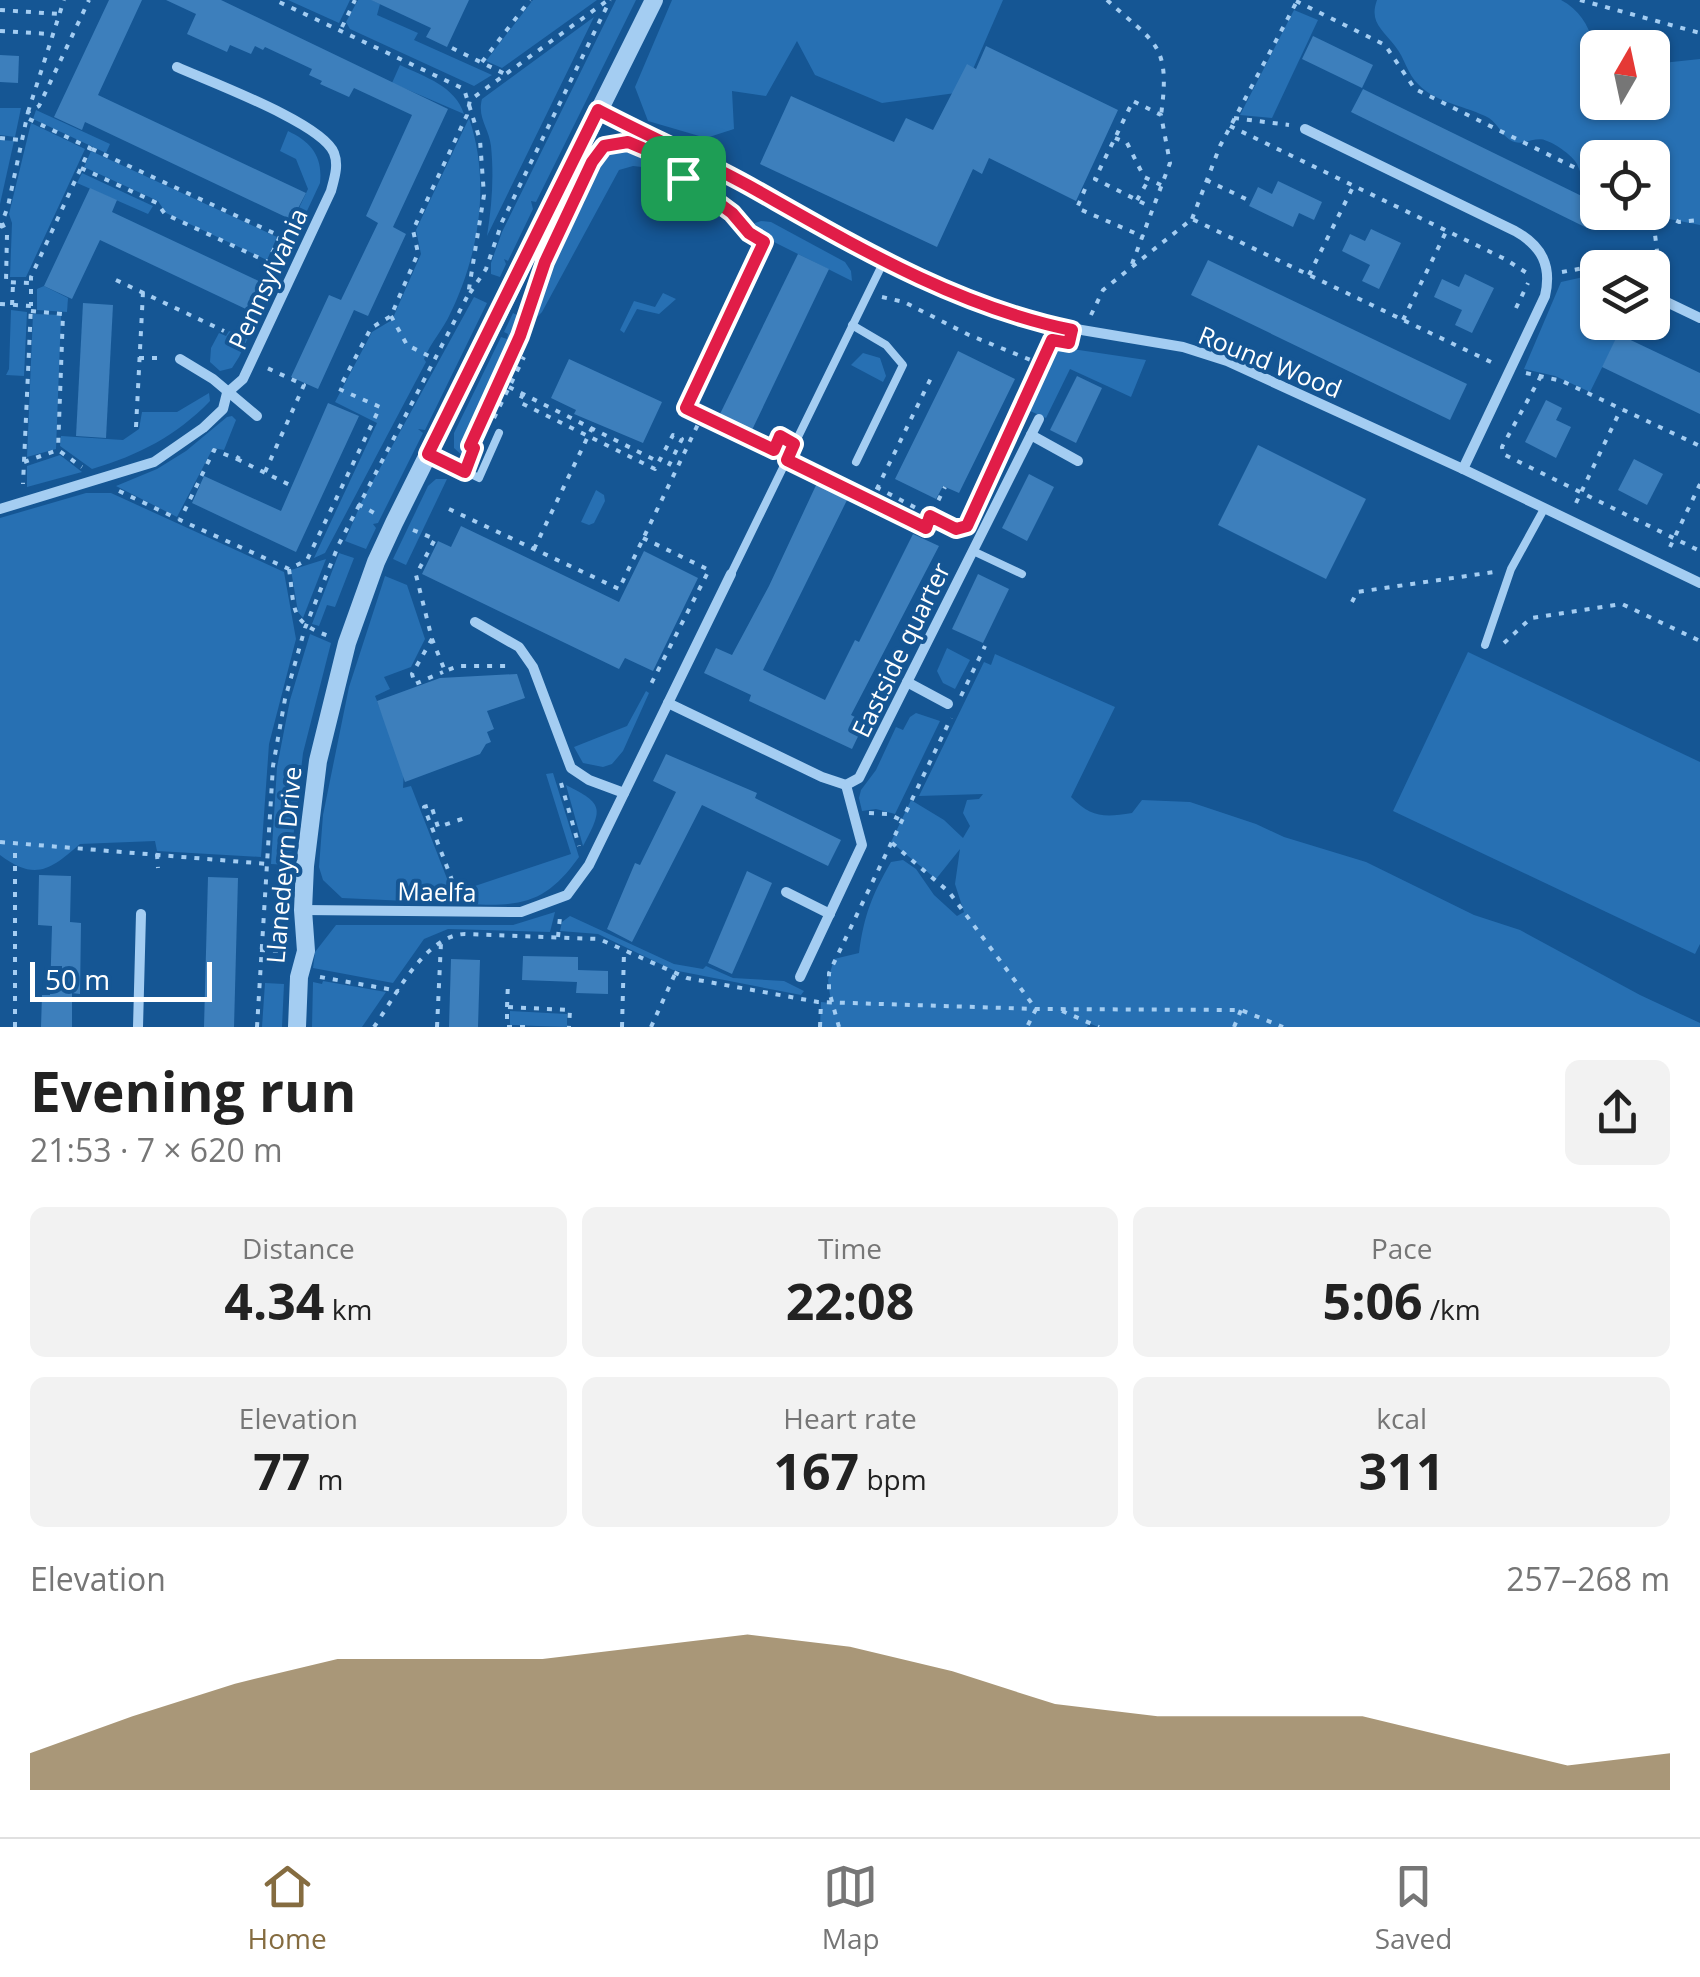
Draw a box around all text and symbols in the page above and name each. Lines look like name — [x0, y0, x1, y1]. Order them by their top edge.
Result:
north arrow — [1580, 30, 1670, 120]
map controls — [1580, 30, 1670, 340]
pin — [641, 136, 726, 221]
button: locate — [1580, 140, 1670, 230]
icon: arrive — [656, 151, 711, 206]
street label: Pennsylvania — [219, 202, 315, 355]
button: layers — [1580, 250, 1670, 340]
street label: Round Wood — [1194, 317, 1347, 405]
street label: Eastside quarter — [843, 556, 957, 743]
street label: Llanedeyrn Drive — [257, 765, 309, 965]
street label: Maelfa — [397, 873, 477, 909]
scale bar — [30, 957, 212, 1001]
text: 50 m — [45, 960, 110, 998]
text: Evening run — [30, 1053, 356, 1128]
button: share — [1565, 1060, 1670, 1165]
text: 21:53 · 7 × 620 m — [30, 1128, 283, 1171]
text: Distance — [242, 1229, 355, 1267]
text: Time — [818, 1229, 882, 1267]
text: Pace — [1371, 1229, 1432, 1267]
text: 4.34 — [224, 1267, 324, 1335]
text: 22:08 — [786, 1267, 914, 1335]
text: 5:06 — [1323, 1267, 1423, 1335]
text: km — [324, 1290, 372, 1328]
text: /km — [1423, 1290, 1481, 1328]
text: Elevation — [239, 1399, 358, 1437]
text: Heart rate — [783, 1399, 917, 1437]
text: kcal — [1376, 1399, 1427, 1437]
text: 77 — [253, 1437, 310, 1505]
text: 167 — [773, 1437, 859, 1505]
text: 311 — [1359, 1437, 1445, 1505]
text: m — [310, 1460, 344, 1498]
text: bpm — [859, 1460, 927, 1498]
text: Elevation — [30, 1557, 166, 1600]
text: 257–268 m — [1506, 1557, 1670, 1600]
tab: Home — [248, 1859, 327, 1957]
tab: Map — [822, 1859, 880, 1957]
tab: Saved — [1375, 1859, 1452, 1957]

